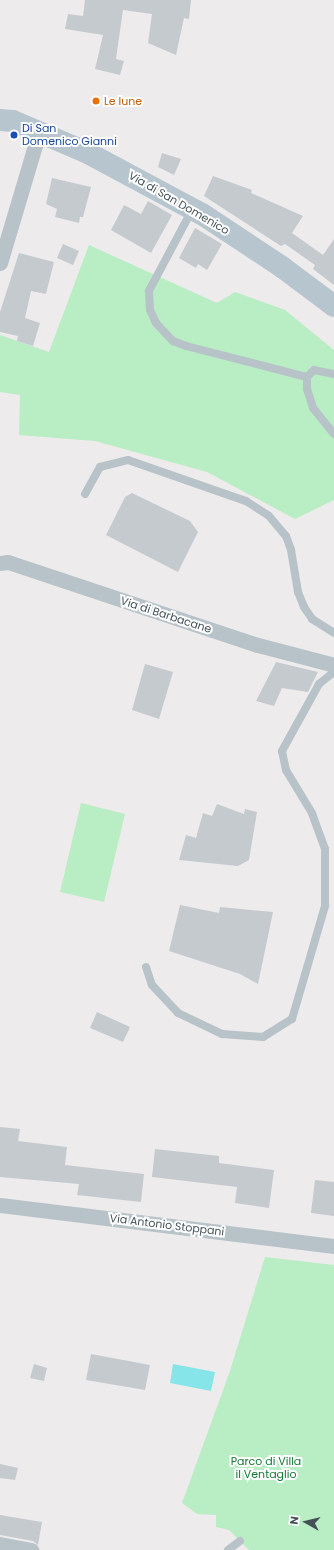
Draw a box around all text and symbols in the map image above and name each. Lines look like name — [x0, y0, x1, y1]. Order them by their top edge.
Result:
place label: Le lune — [104, 94, 142, 108]
marker: Le lune — [91, 96, 101, 106]
place label: Di San Domenico Gianni — [22, 122, 117, 148]
marker: Di San Domenico Gianni — [9, 130, 19, 140]
street label: Via di San Domenico — [126, 169, 232, 237]
street label: Via di Barbacane — [119, 594, 213, 636]
street label: Via Antonio Stoppani — [109, 1211, 225, 1239]
park label: Parco di Villa il Ventaglio — [231, 1455, 301, 1481]
north arrow — [286, 1502, 326, 1542]
text: N — [286, 1515, 303, 1526]

